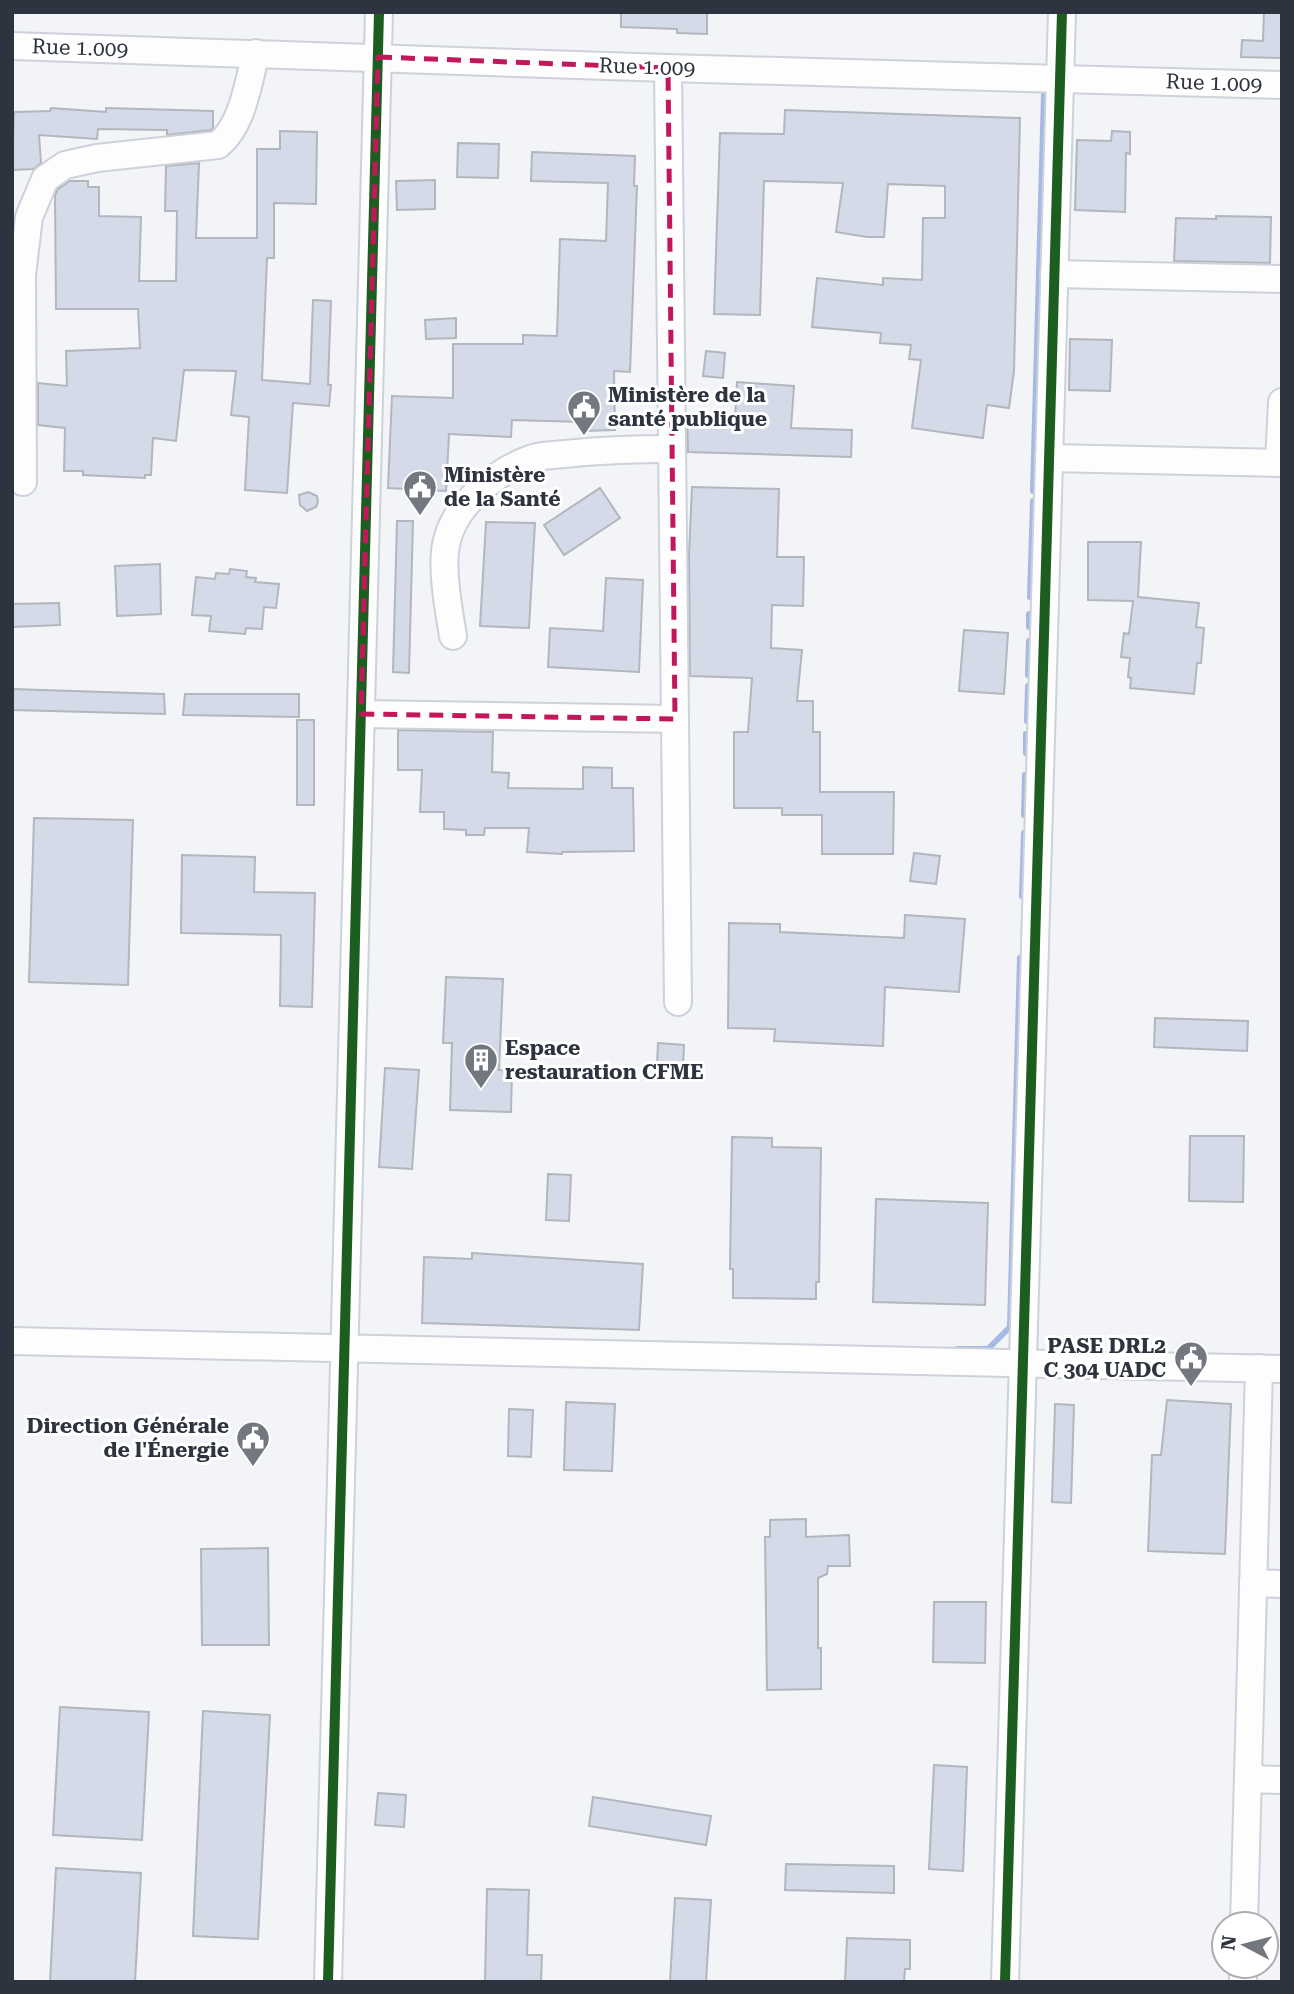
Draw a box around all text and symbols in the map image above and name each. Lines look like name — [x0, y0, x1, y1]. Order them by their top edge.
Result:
street label: Rue 1.009 — [31, 34, 129, 62]
street label: Rue 1.009 — [598, 53, 696, 81]
street label: Rue 1.009 — [1165, 69, 1263, 97]
place label: Ministère de la santé publique — [608, 383, 767, 431]
public building icon: Ministère de la santé publique — [565, 388, 603, 437]
place label: Ministère de la Santé — [444, 463, 561, 511]
public building icon: Ministère de la Santé — [401, 468, 439, 517]
place label: Espace restauration CFME — [505, 1036, 704, 1084]
building icon: Espace restauration CFME — [462, 1041, 500, 1090]
place label: PASE DRL2 C 304 UADC — [1043, 1334, 1166, 1382]
public building icon: PASE DRL2 C 304 UADC — [1172, 1339, 1210, 1388]
place label: Direction Générale de l'Énergie — [27, 1414, 229, 1462]
public building icon: Direction Générale de l'Énergie — [234, 1419, 272, 1468]
north arrow — [1210, 1910, 1280, 1980]
text: N — [1216, 1934, 1241, 1952]

